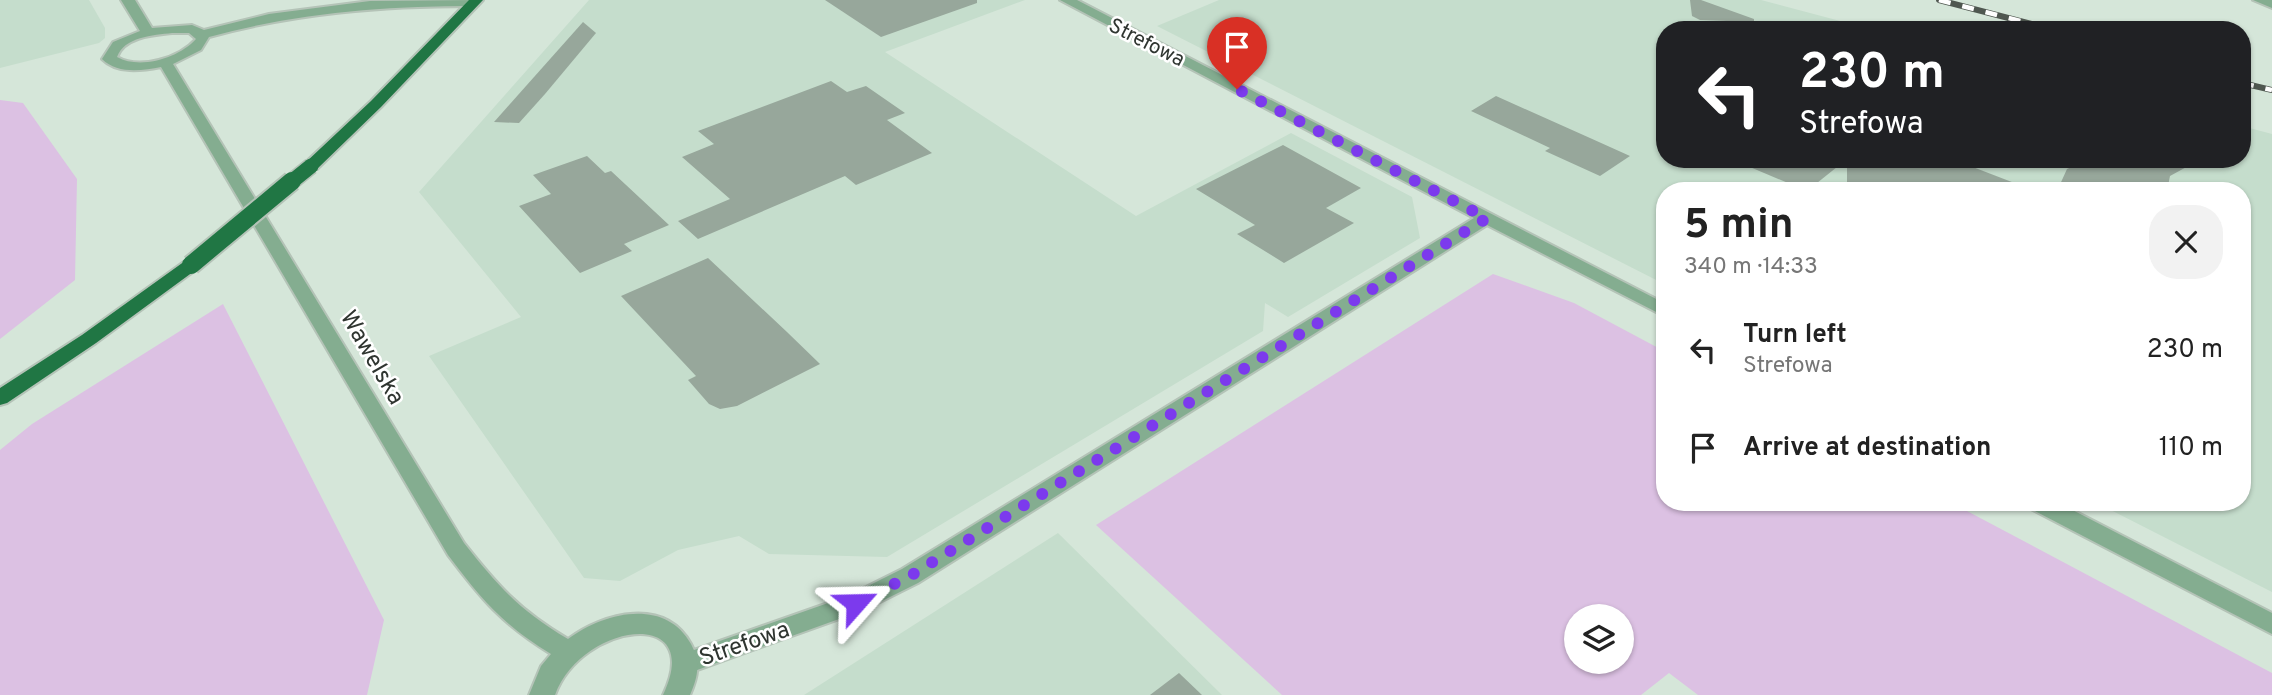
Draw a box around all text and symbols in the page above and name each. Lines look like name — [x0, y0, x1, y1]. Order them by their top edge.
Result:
street label: Strefowa — [1104, 13, 1189, 74]
pin — [1207, 17, 1267, 89]
icon: arrive — [1218, 28, 1256, 66]
text: 230 m — [1799, 44, 1945, 106]
icon: left — [1684, 49, 1775, 140]
text: Strefowa — [1799, 105, 1924, 145]
text: 5 min — [1684, 200, 1794, 253]
button: close — [2149, 205, 2223, 279]
text: 340 m · 14:33 — [1684, 253, 1818, 282]
street label: Wawelska — [332, 305, 410, 411]
text: Turn left — [1743, 319, 1847, 352]
icon: left — [1684, 331, 1722, 369]
text: 230 m — [2147, 334, 2223, 367]
text: Strefowa — [1743, 352, 1833, 381]
icon: arrive — [1684, 429, 1722, 467]
text: Arrive at destination — [1743, 432, 1991, 465]
text: 110 m — [2159, 432, 2223, 465]
position arrow — [819, 566, 893, 640]
map controls — [1564, 604, 1634, 674]
button: layers — [1564, 604, 1634, 674]
street label: Strefowa — [696, 615, 794, 674]

